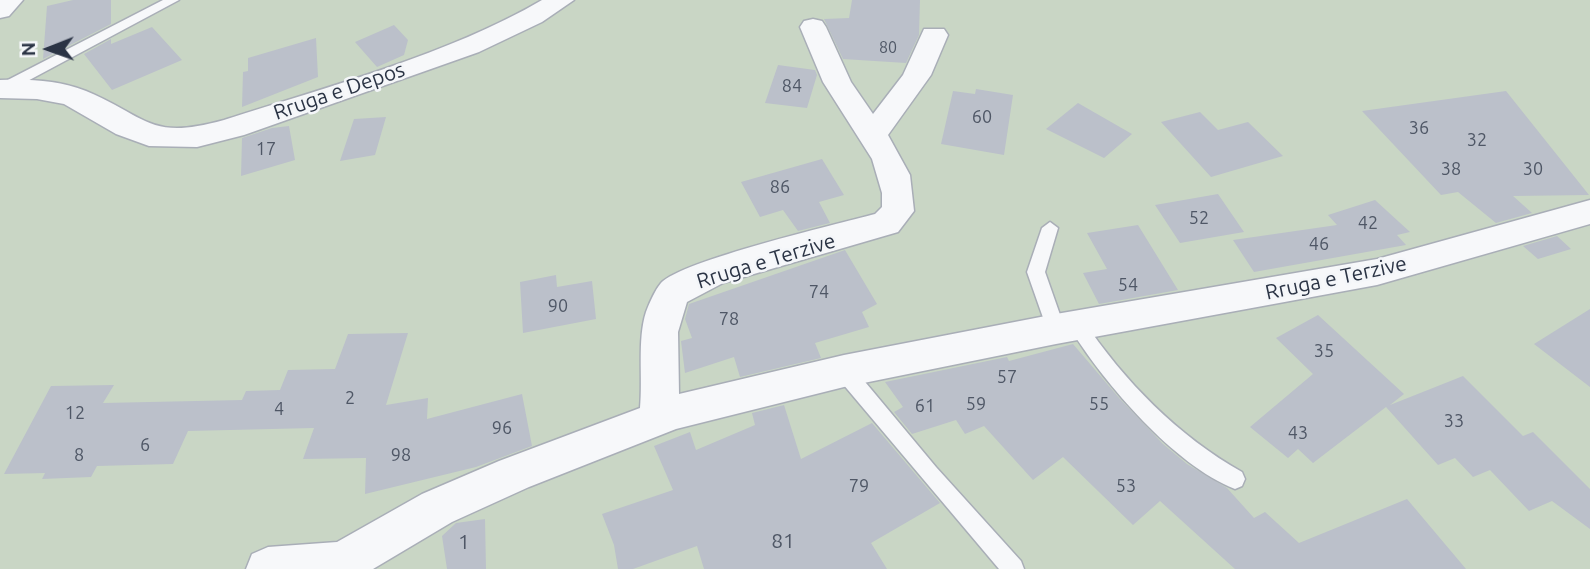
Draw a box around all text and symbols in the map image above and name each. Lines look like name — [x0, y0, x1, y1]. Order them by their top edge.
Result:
north arrow — [14, 14, 84, 84]
house number: 80 — [879, 38, 897, 58]
text: N — [17, 42, 39, 57]
street label: Rruga e Depos — [270, 57, 408, 125]
house number: 84 — [782, 75, 802, 97]
house number: 60 — [972, 106, 992, 128]
house number: 36 — [1409, 117, 1429, 139]
house number: 32 — [1467, 129, 1487, 151]
house number: 17 — [256, 138, 276, 160]
house number: 38 — [1441, 158, 1461, 180]
house number: 30 — [1523, 158, 1543, 180]
house number: 86 — [770, 176, 790, 198]
house number: 52 — [1189, 207, 1209, 229]
house number: 42 — [1358, 212, 1378, 234]
street label: Rruga e Terzive — [694, 228, 838, 294]
house number: 46 — [1309, 233, 1329, 255]
street label: Rruga e Terzive — [1263, 251, 1409, 305]
house number: 54 — [1118, 274, 1138, 296]
house number: 74 — [809, 281, 829, 303]
house number: 90 — [548, 295, 568, 317]
house number: 78 — [719, 308, 739, 330]
house number: 35 — [1314, 340, 1334, 362]
house number: 57 — [997, 366, 1017, 388]
house number: 2 — [345, 387, 355, 409]
house number: 59 — [966, 393, 986, 415]
house number: 55 — [1089, 393, 1109, 415]
house number: 61 — [915, 395, 935, 417]
house number: 4 — [274, 398, 284, 420]
house number: 12 — [65, 402, 85, 424]
house number: 33 — [1444, 410, 1464, 432]
house number: 96 — [492, 417, 512, 439]
house number: 43 — [1288, 422, 1308, 444]
house number: 6 — [140, 434, 150, 456]
house number: 8 — [74, 444, 84, 466]
house number: 98 — [391, 444, 411, 466]
house number: 79 — [849, 475, 869, 497]
house number: 53 — [1116, 475, 1136, 497]
house number: 81 — [771, 528, 795, 554]
house number: 1 — [458, 529, 470, 555]

